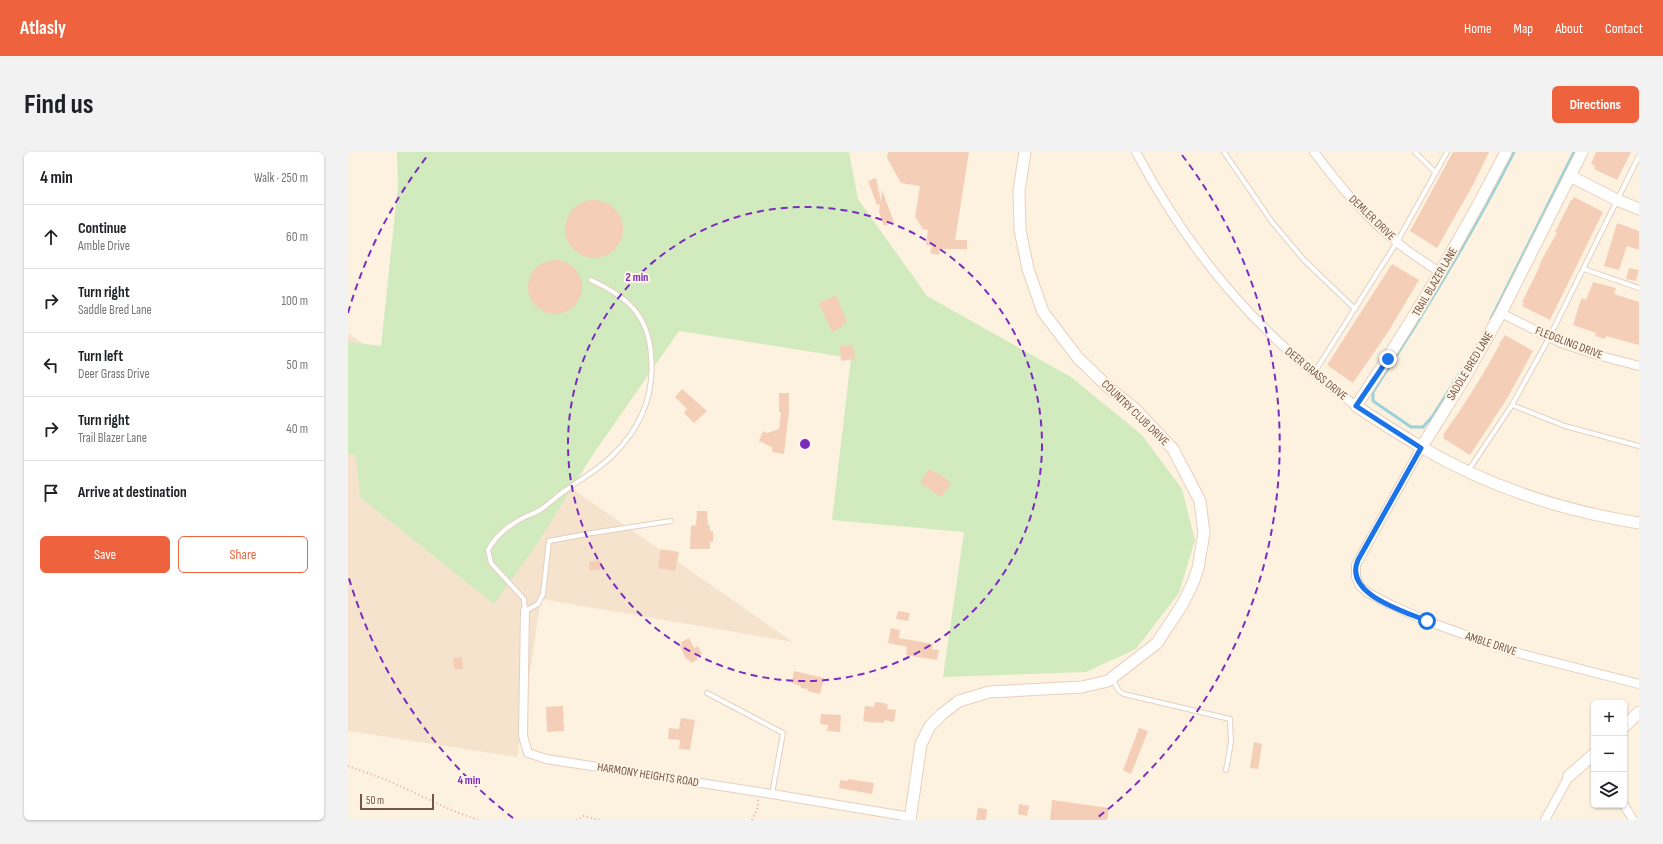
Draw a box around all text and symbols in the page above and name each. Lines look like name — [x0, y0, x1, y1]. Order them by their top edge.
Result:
text: Atlasly — [20, 17, 66, 40]
text: Home — [1464, 20, 1492, 37]
text: Map — [1514, 20, 1533, 37]
text: About — [1555, 20, 1583, 37]
text: Contact — [1605, 20, 1643, 37]
button: Directions — [1552, 86, 1639, 123]
text: Find us — [24, 88, 93, 121]
text: 4 min — [40, 168, 73, 188]
text: Walk · 250 m — [254, 170, 308, 186]
street label: DEMLER DRIVE — [1346, 192, 1398, 244]
text: Continue — [78, 219, 127, 238]
icon: ahead — [40, 226, 62, 248]
text: 60 m — [286, 229, 308, 245]
text: Amble Drive — [78, 238, 130, 254]
street label: TRAIL BLAZER LANE — [1409, 245, 1461, 319]
text: 2 min — [626, 270, 648, 285]
text: Turn right — [78, 283, 130, 302]
icon: right — [40, 290, 62, 312]
text: 100 m — [281, 293, 308, 309]
text: Saddle Bred Lane — [78, 302, 152, 318]
street label: FLEDGLING DRIVE — [1533, 323, 1605, 363]
street label: SADDLE BRED LANE — [1444, 329, 1496, 403]
street label: DEER GRASS DRIVE — [1282, 344, 1350, 404]
text: Turn left — [78, 347, 123, 366]
route end — [1379, 350, 1397, 368]
icon: left — [40, 354, 62, 376]
text: 50 m — [287, 357, 308, 373]
text: Deer Grass Drive — [78, 366, 150, 382]
street label: COUNTRY CLUB DRIVE — [1098, 377, 1172, 449]
text: Turn right — [78, 411, 130, 430]
icon: right — [40, 418, 62, 440]
text: 40 m — [286, 421, 308, 437]
text: Trail Blazer Lane — [78, 430, 147, 446]
centre of rings — [798, 437, 812, 451]
icon: arrive — [40, 482, 62, 504]
text: Arrive at destination — [78, 483, 187, 502]
button: Save — [40, 536, 170, 573]
button: Share — [178, 536, 308, 573]
route start — [1418, 612, 1436, 630]
street label: AMBLE DRIVE — [1462, 628, 1519, 659]
map controls — [1591, 700, 1627, 808]
button: + — [1591, 700, 1627, 736]
button: − — [1591, 736, 1627, 772]
street label: HARMONY HEIGHTS ROAD — [596, 760, 700, 790]
button: layers — [1591, 772, 1627, 808]
text: 4 min — [457, 773, 481, 788]
scale bar — [360, 792, 434, 811]
text: 50 m — [366, 794, 384, 807]

